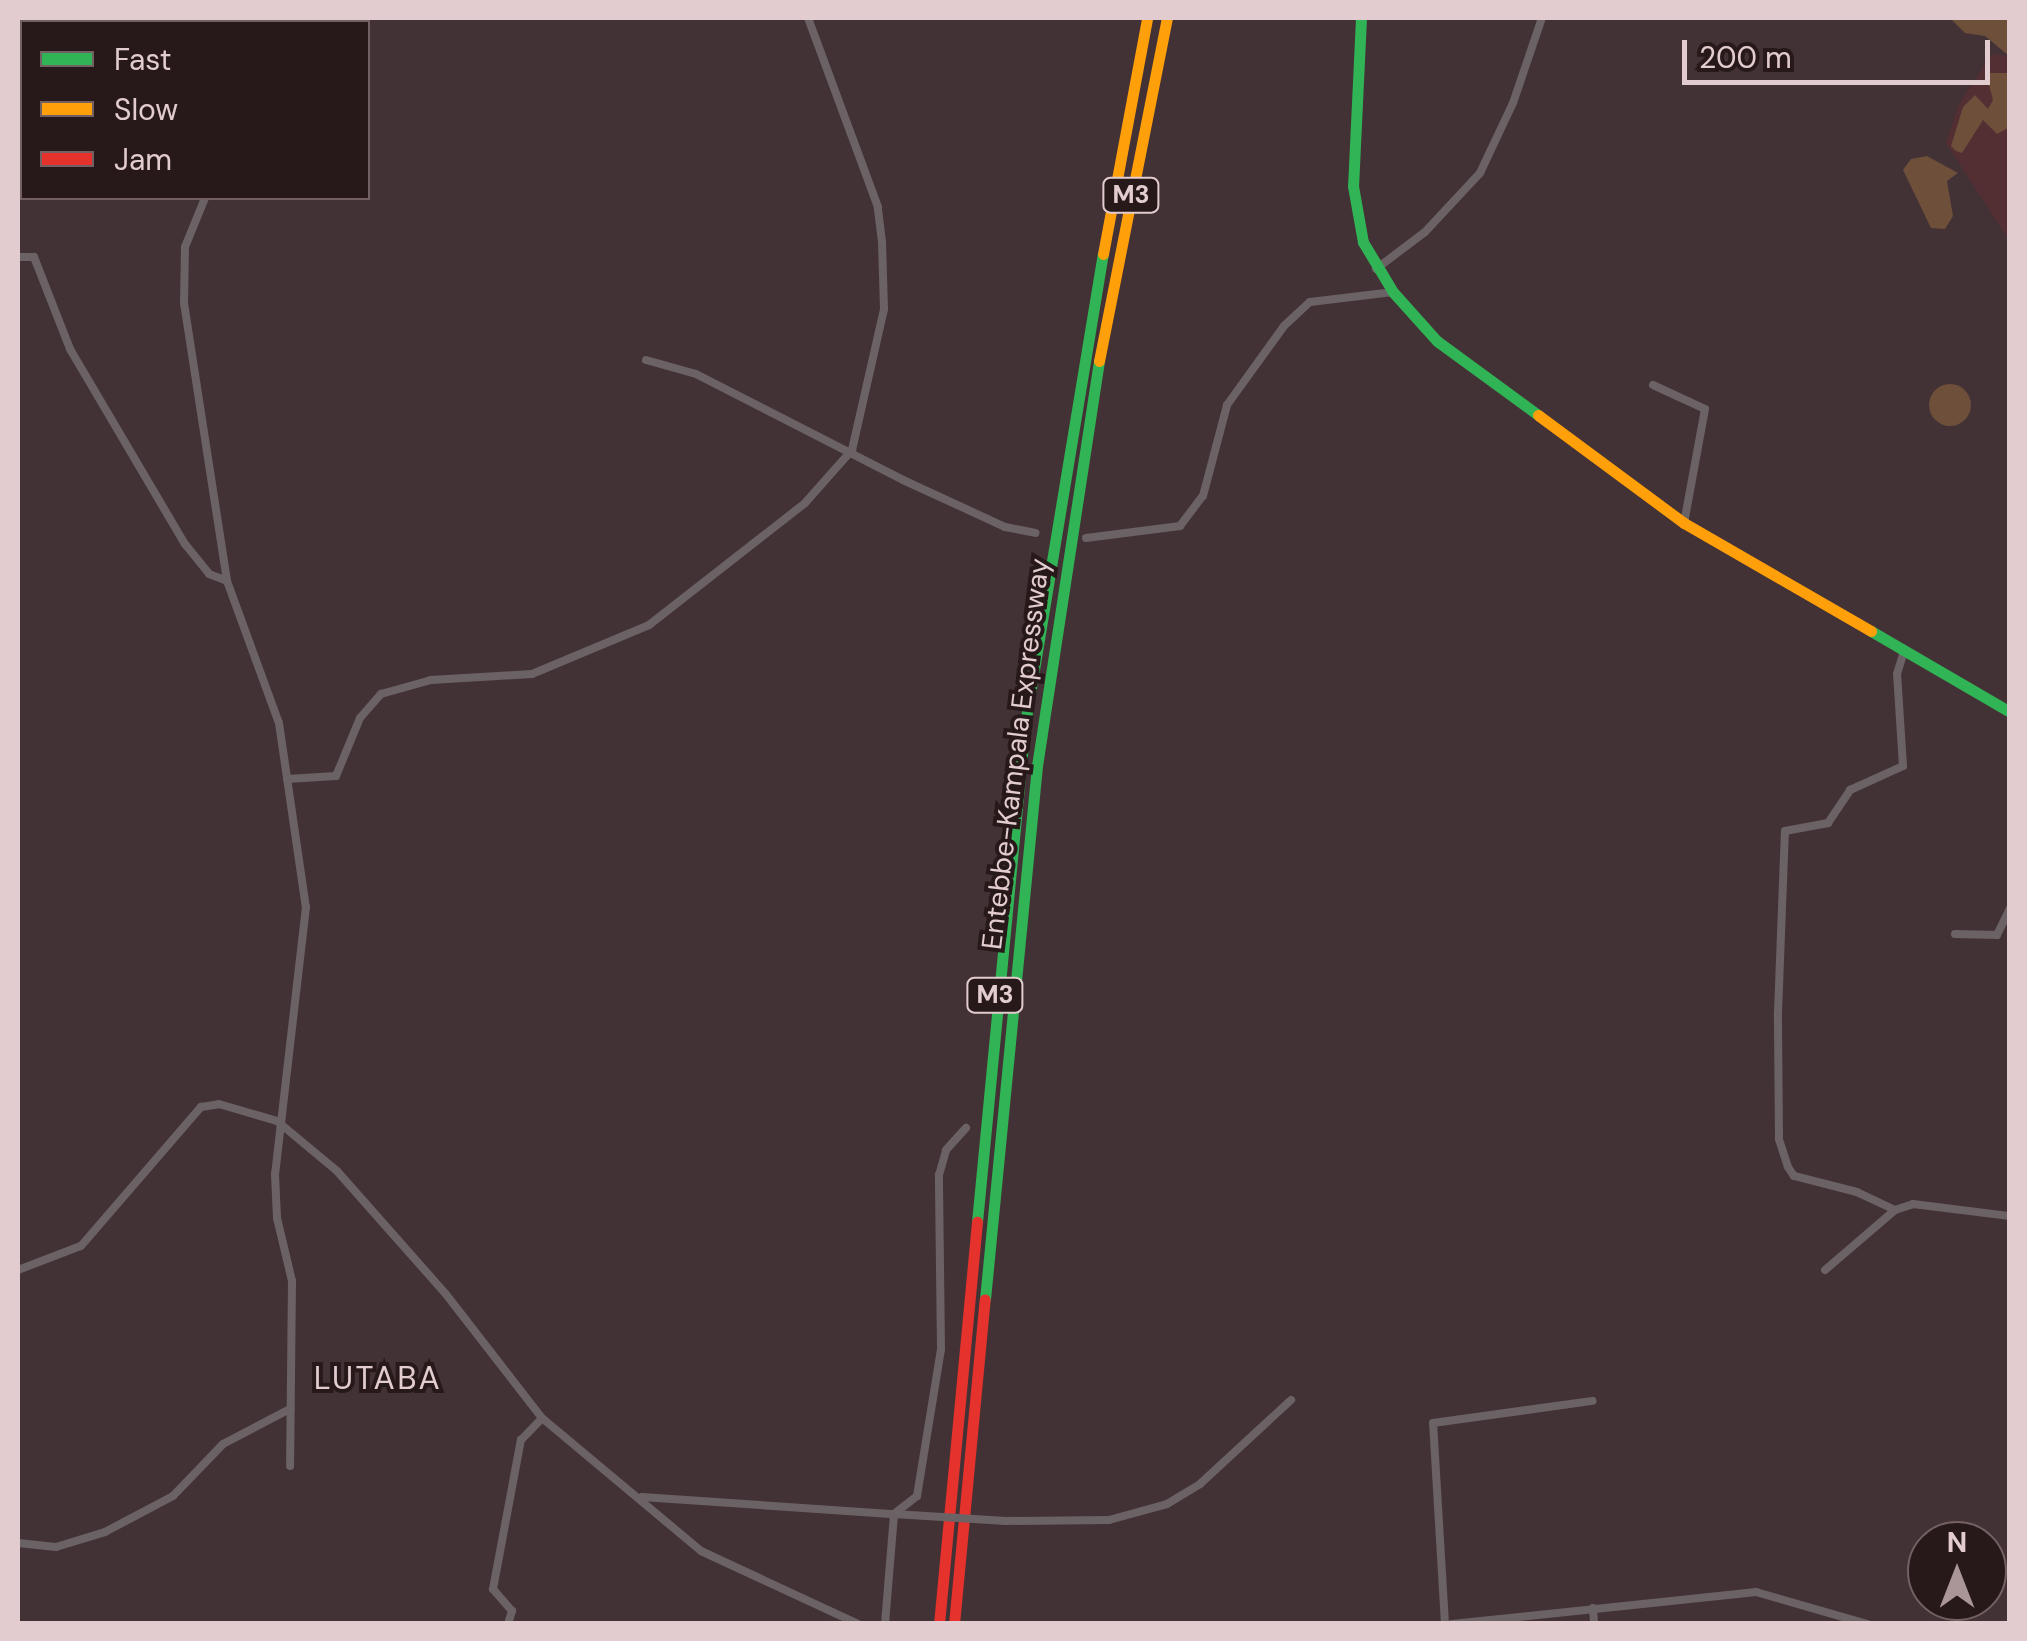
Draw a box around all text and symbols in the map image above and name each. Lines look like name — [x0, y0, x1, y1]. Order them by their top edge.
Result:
legend — [20, 20, 370, 200]
scale bar — [1687, 20, 1994, 82]
text: 200 m — [1699, 38, 1792, 77]
text: Fast — [114, 40, 172, 79]
text: Slow — [114, 90, 178, 129]
text: Jam — [114, 140, 172, 179]
road number: M3 — [1101, 175, 1161, 215]
street label: Entebbe-Kampala Expressway — [975, 556, 1057, 952]
road number: M3 — [965, 975, 1025, 1015]
district label: LUTABA — [314, 1359, 442, 1397]
north arrow — [1907, 1521, 2007, 1621]
text: N — [1947, 1524, 1967, 1561]

